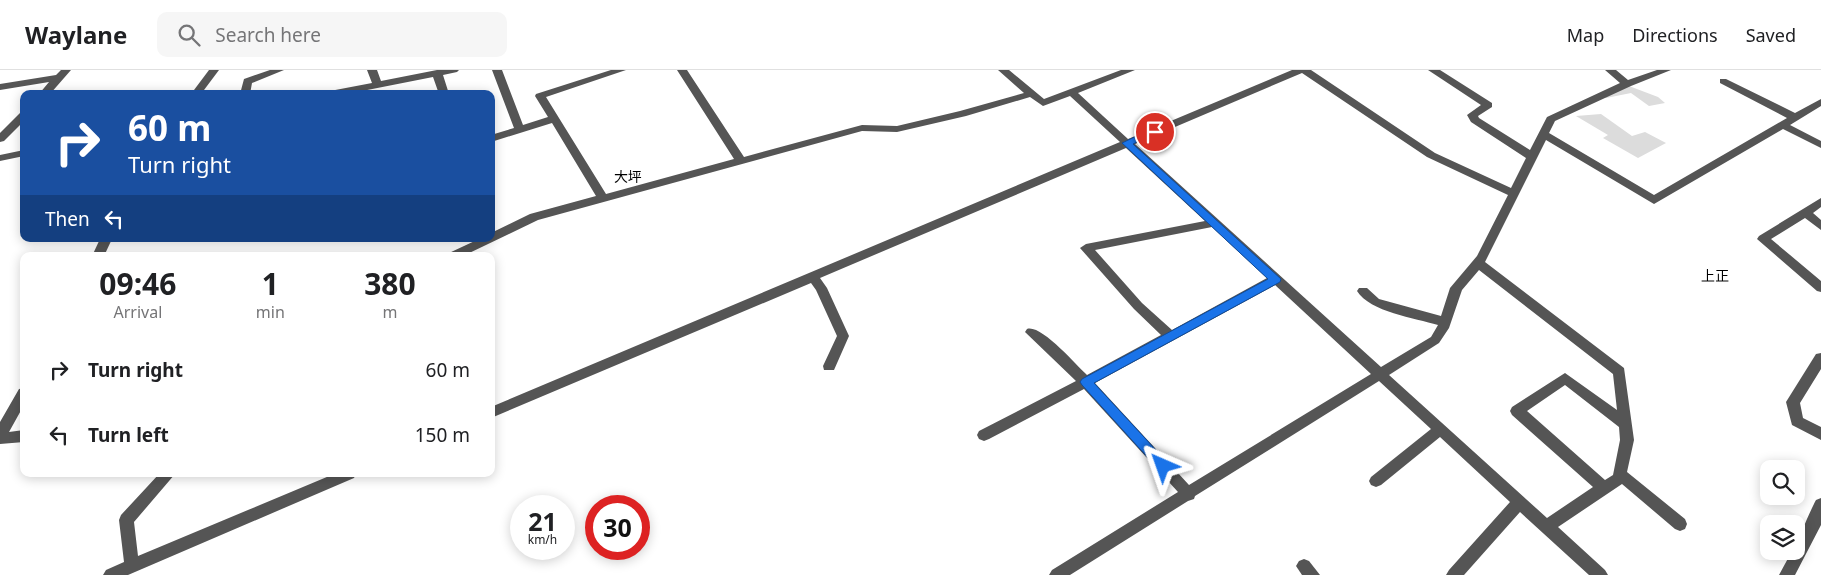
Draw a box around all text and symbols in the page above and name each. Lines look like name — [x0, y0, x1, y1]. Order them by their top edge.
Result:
search box — [157, 12, 507, 57]
text: Waylane — [25, 18, 127, 51]
icon: search — [175, 21, 203, 49]
text: Search here — [215, 22, 321, 48]
text: Map — [1567, 23, 1604, 47]
text: Directions — [1632, 23, 1718, 47]
text: Saved — [1746, 23, 1796, 47]
text: 60 m — [128, 104, 211, 151]
icon: right — [45, 110, 110, 175]
pin — [1134, 111, 1176, 153]
icon: arrive — [1141, 118, 1169, 146]
text: Turn right — [128, 149, 231, 179]
district label: 大坪 — [614, 167, 642, 186]
icon: left — [100, 205, 128, 233]
text: Then — [45, 206, 90, 232]
text: 09:46 — [99, 263, 176, 304]
text: 1 — [262, 263, 279, 304]
text: 380 — [364, 263, 416, 304]
district label: 上正 — [1701, 266, 1729, 285]
text: Arrival — [113, 301, 162, 323]
text: min — [256, 301, 285, 323]
text: m — [382, 301, 397, 323]
icon: right — [45, 356, 73, 384]
text: Turn right — [88, 357, 183, 383]
text: 60 m — [426, 357, 470, 383]
icon: left — [45, 421, 73, 449]
text: Turn left — [88, 422, 169, 448]
text: 150 m — [415, 422, 470, 448]
position arrow — [1136, 439, 1188, 491]
map controls — [1760, 460, 1805, 560]
button: search — [1760, 460, 1805, 505]
speed limit sign: 30 — [585, 495, 650, 560]
text: 21 — [528, 504, 557, 538]
button: layers — [1760, 515, 1805, 560]
text: km/h — [528, 531, 557, 548]

